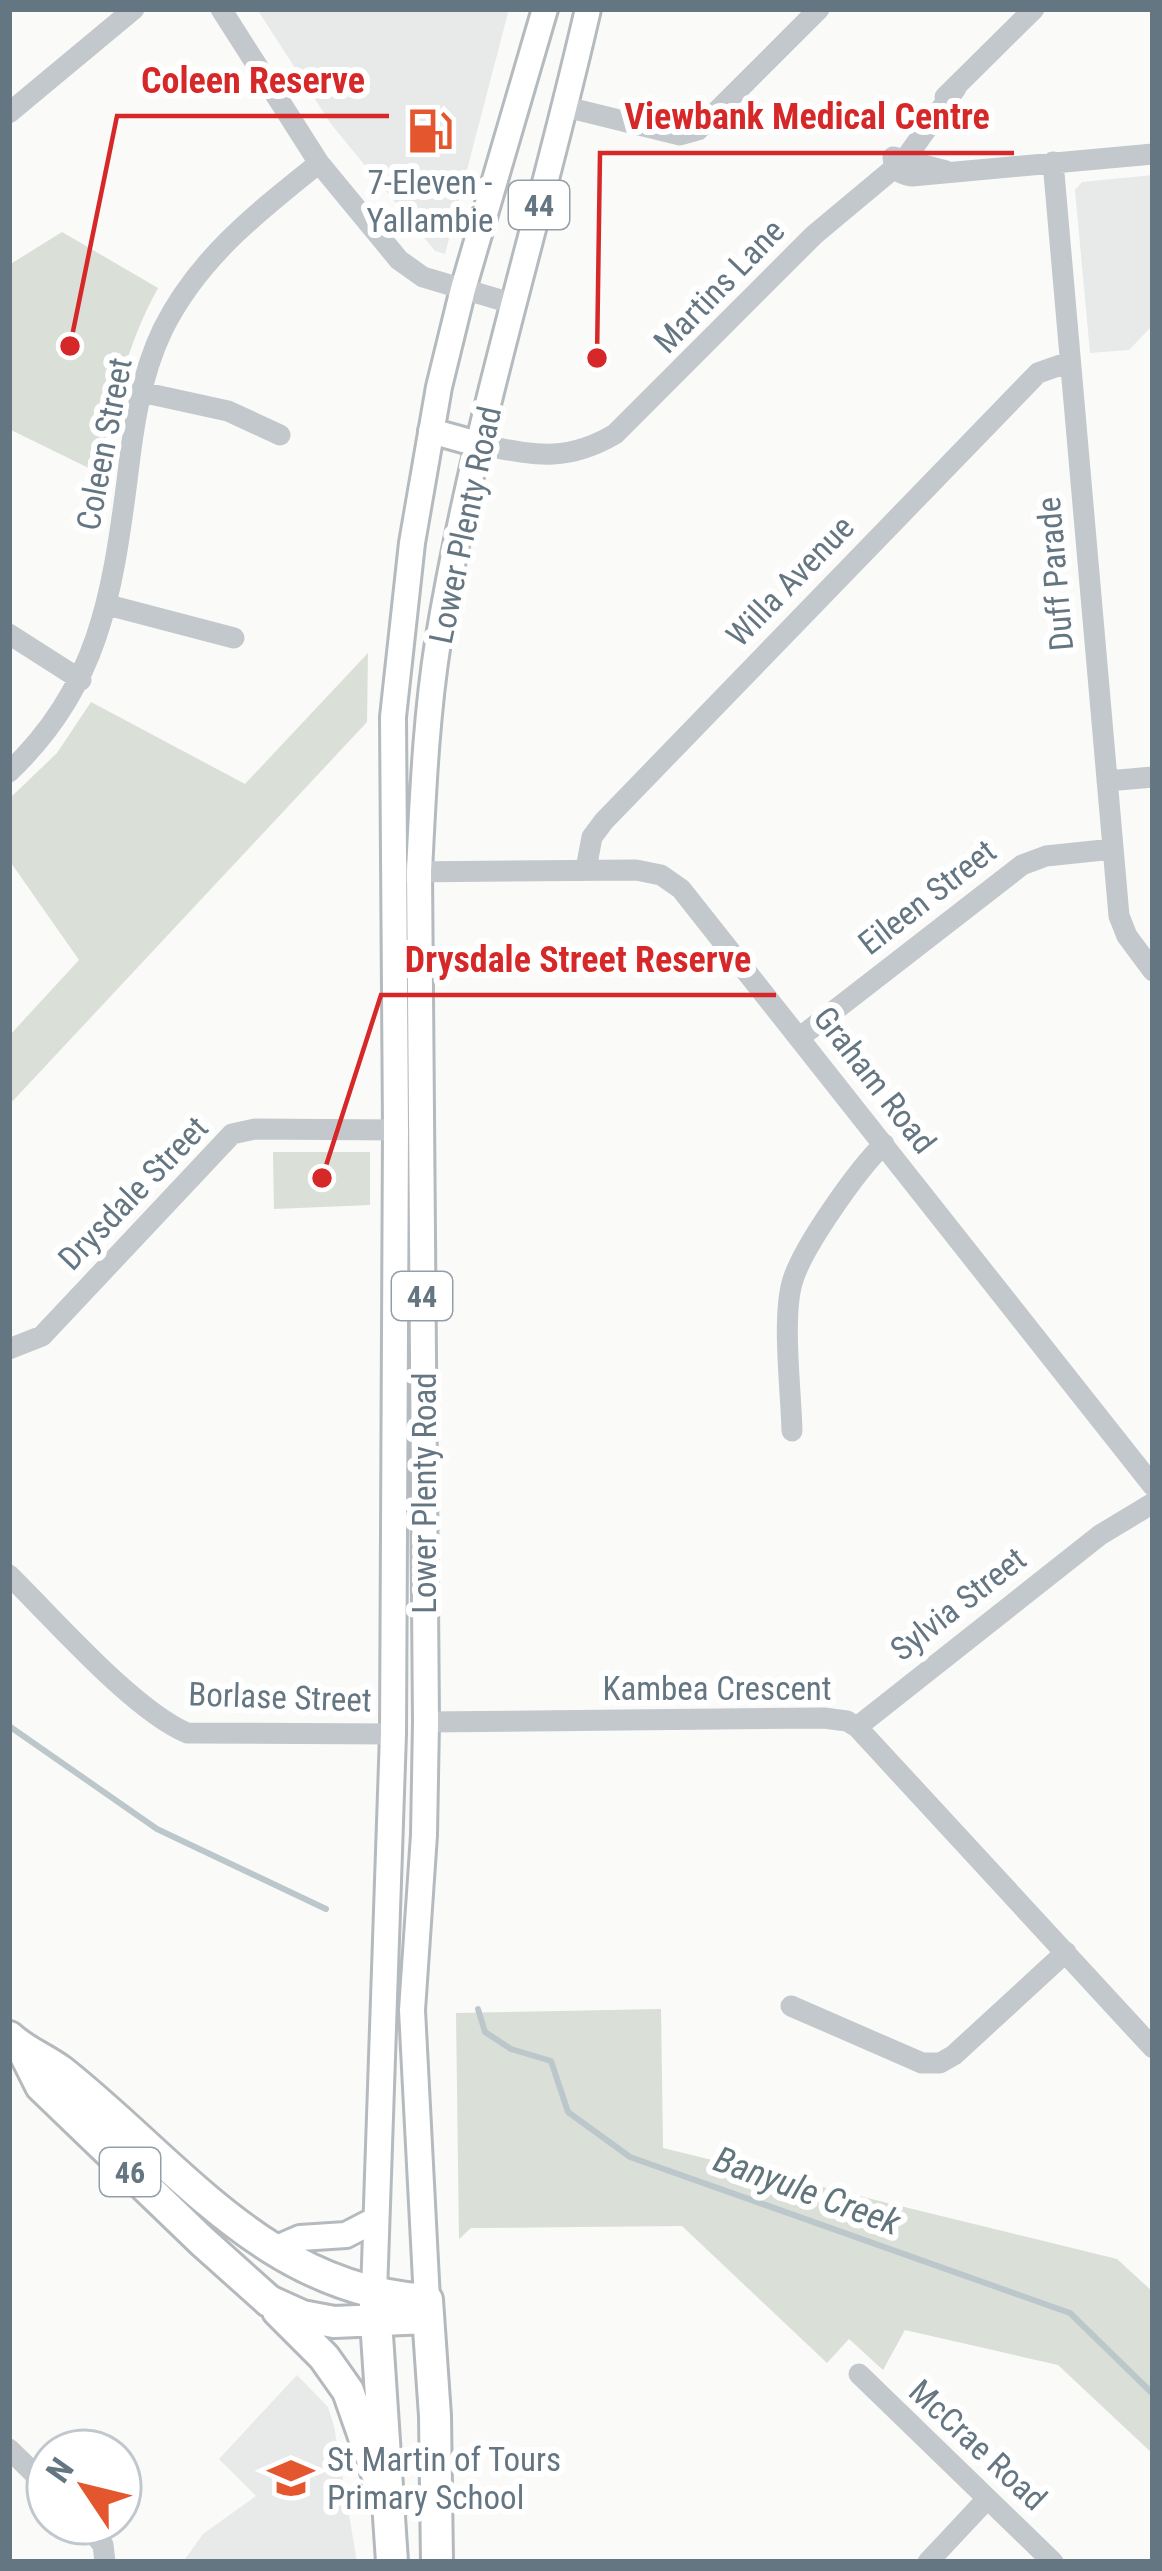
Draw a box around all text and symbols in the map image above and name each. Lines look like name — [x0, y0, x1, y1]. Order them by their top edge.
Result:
callout: Coleen Reserve — [117, 44, 389, 116]
text: Coleen Reserve — [141, 60, 365, 102]
callout: Viewbank Medical Centre — [600, 81, 1014, 153]
text: Viewbank Medical Centre — [624, 96, 990, 138]
fuel station icon: 7-Eleven - Yallambie — [405, 106, 455, 156]
place label: 7-Eleven - Yallambie — [366, 163, 494, 240]
road number: 44 — [509, 181, 569, 229]
street label: Martins Lane — [646, 211, 792, 361]
street label: Coleen Street — [68, 355, 140, 533]
street label: Lower Plenty Road — [421, 403, 509, 647]
street label: Duff Parade — [1029, 495, 1081, 653]
street label: Willa Avenue — [718, 508, 862, 654]
street label: Eileen Street — [851, 831, 1003, 963]
callout: Drysdale Street Reserve — [381, 923, 776, 995]
text: Drysdale Street Reserve — [405, 939, 751, 981]
street label: Graham Road — [806, 999, 944, 1161]
street label: Drysdale Street — [50, 1108, 216, 1278]
road number: 44 — [392, 1272, 452, 1320]
street label: Lower Plenty Road — [405, 1372, 444, 1614]
street label: Sylvia Street — [883, 1539, 1033, 1669]
street label: Kambea Crescent — [602, 1669, 832, 1708]
street label: Borlase Street — [188, 1674, 372, 1720]
water label: Banyule Creek — [708, 2138, 907, 2245]
road number: 46 — [100, 2148, 160, 2196]
street label: McCrae Road — [901, 2372, 1055, 2518]
north arrow — [24, 2427, 144, 2547]
place label: St Martin of Tours Primary School — [327, 2440, 561, 2517]
text: N — [38, 2451, 82, 2490]
school or university icon: St Martin of Tours Primary School — [266, 2453, 316, 2503]

